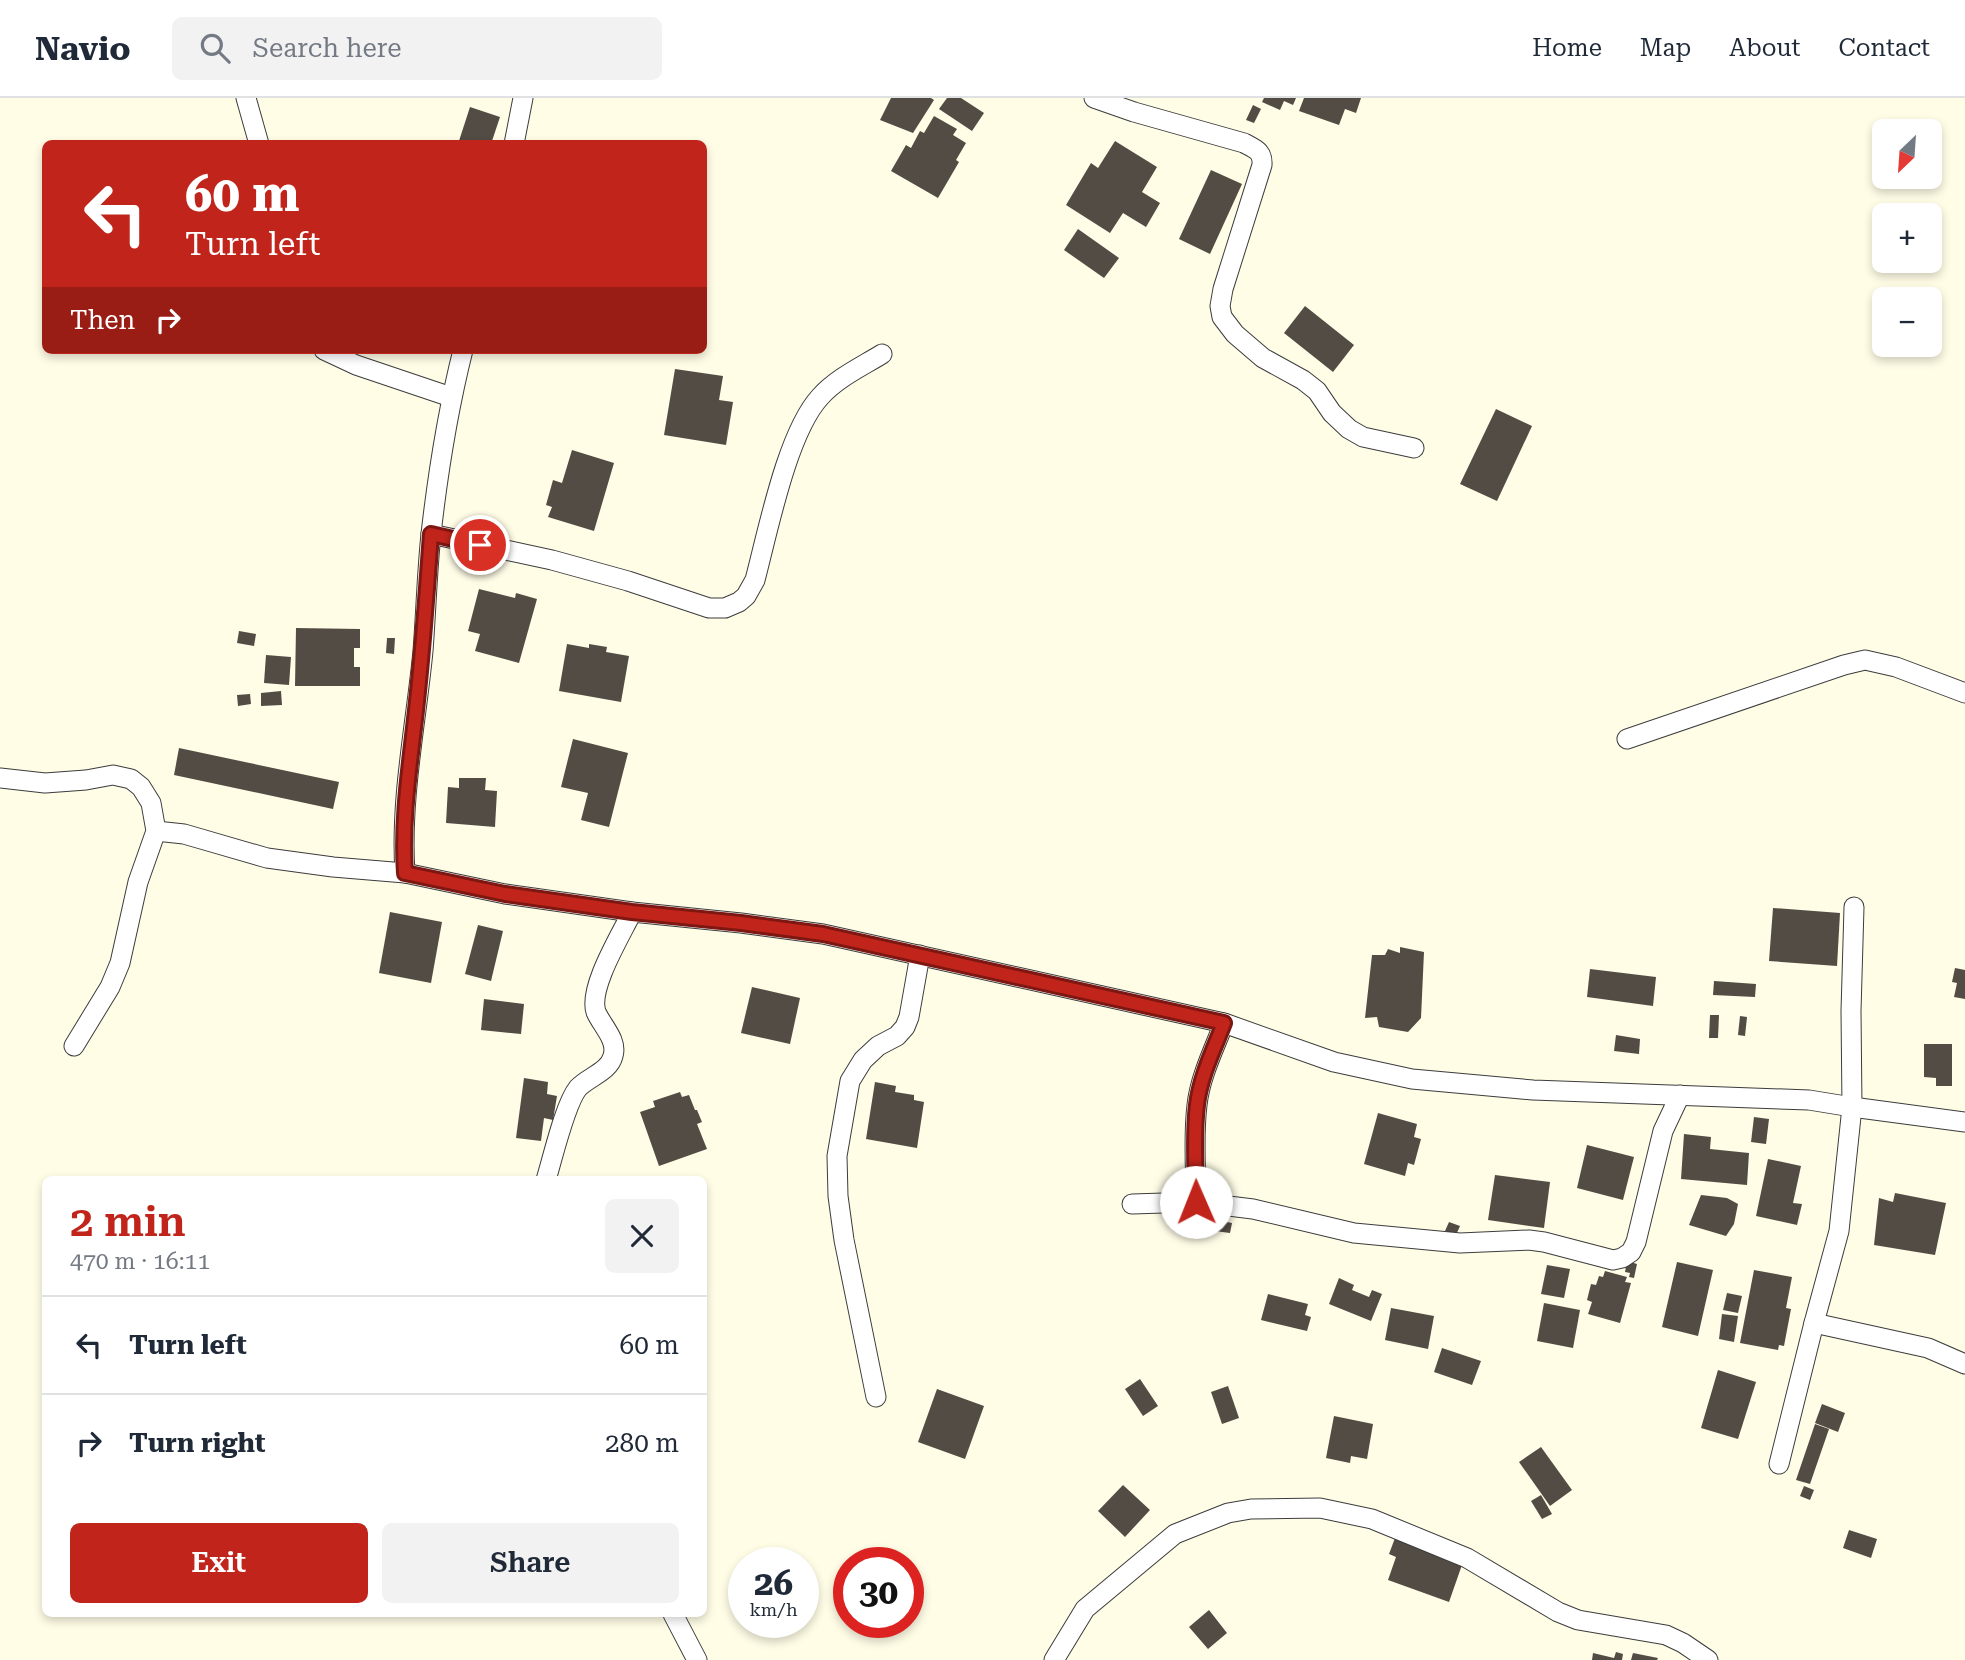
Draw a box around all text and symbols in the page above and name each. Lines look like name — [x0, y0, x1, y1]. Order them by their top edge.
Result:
search box — [172, 17, 662, 80]
text: Navio — [35, 29, 130, 68]
icon: search — [196, 29, 234, 67]
text: Search here — [252, 33, 401, 63]
text: Home — [1532, 34, 1602, 62]
text: Map — [1640, 34, 1691, 62]
text: About — [1729, 34, 1800, 62]
text: Contact — [1838, 34, 1930, 62]
north arrow — [1872, 119, 1942, 189]
map controls — [1872, 119, 1942, 357]
text: 60 m — [185, 166, 300, 223]
icon: left — [70, 168, 161, 259]
button: + — [1872, 203, 1942, 273]
text: Turn left — [185, 225, 320, 263]
button: − — [1872, 287, 1942, 357]
icon: right — [149, 301, 187, 339]
text: Then — [70, 305, 135, 335]
pin — [450, 515, 510, 575]
icon: arrive — [461, 526, 499, 564]
position arrow — [1159, 1165, 1233, 1239]
text: 2 min — [70, 1197, 186, 1246]
button: close — [605, 1199, 679, 1273]
text: 470 m · 16:11 — [70, 1248, 210, 1275]
icon: left — [70, 1326, 108, 1364]
text: Turn left — [129, 1330, 247, 1360]
text: 60 m — [620, 1330, 679, 1360]
icon: right — [70, 1424, 108, 1462]
text: Turn right — [129, 1428, 265, 1458]
text: 280 m — [605, 1428, 679, 1458]
button: Exit — [70, 1523, 368, 1603]
button: Share — [382, 1523, 679, 1603]
speed limit sign: 30 — [833, 1547, 924, 1638]
text: 26 — [754, 1563, 793, 1604]
text: km/h — [749, 1599, 798, 1620]

